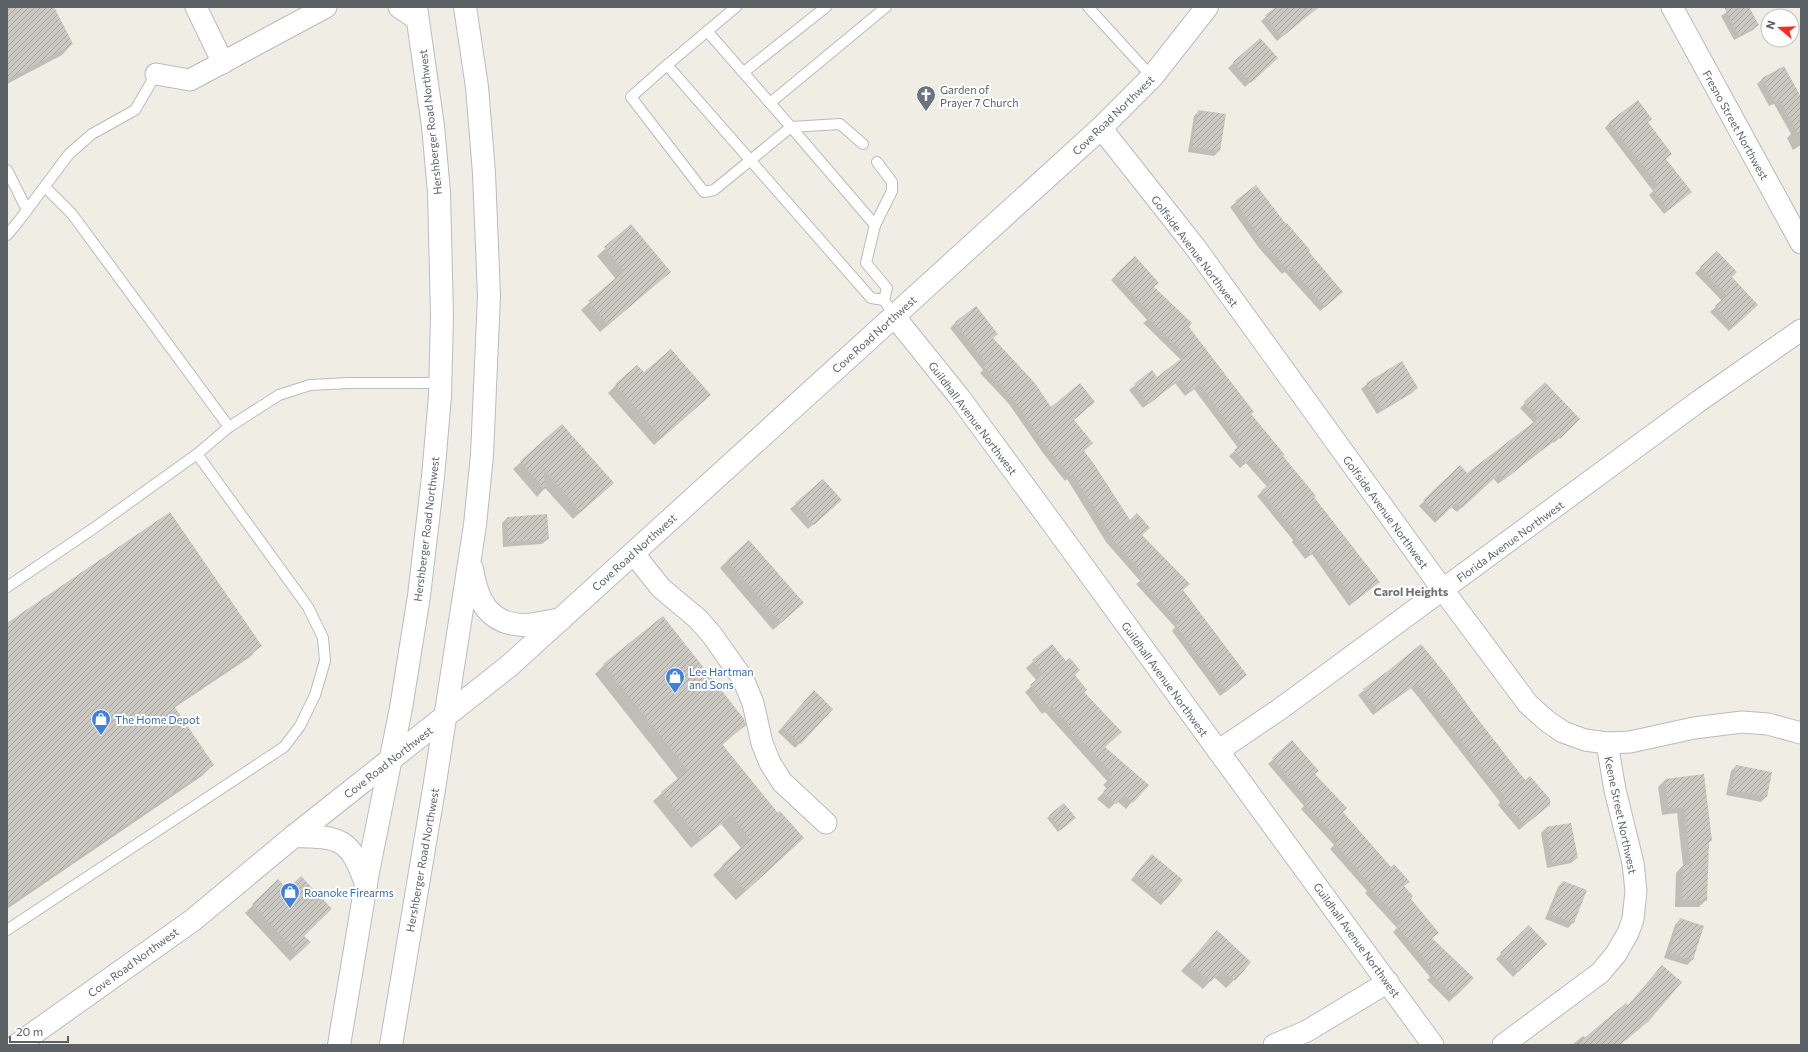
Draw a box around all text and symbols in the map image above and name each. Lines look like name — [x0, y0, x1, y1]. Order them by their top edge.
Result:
north arrow — [1760, 8, 1800, 48]
text: N — [1763, 19, 1778, 31]
street label: Hershberger Road Northwest — [416, 48, 444, 195]
street label: Fresno Street Northwest — [1700, 68, 1772, 182]
street label: Cove Road Northwest — [1069, 72, 1157, 158]
place label: Garden of Prayer 7 Church — [940, 83, 1018, 109]
church icon: Garden of Prayer 7 Church — [915, 84, 937, 112]
street label: Golfside Avenue Northwest — [1149, 193, 1242, 310]
street label: Cove Road Northwest — [829, 292, 919, 375]
street label: Guildhall Avenue Northwest — [926, 359, 1020, 478]
street label: Golfside Avenue Northwest — [1341, 453, 1432, 571]
street label: Hershberger Road Northwest — [411, 455, 441, 602]
street label: Florida Avenue Northwest — [1454, 497, 1567, 584]
street label: Cove Road Northwest — [589, 510, 679, 593]
district label: Carol Heights — [1374, 584, 1449, 598]
street label: Guildhall Avenue Northwest — [1119, 619, 1211, 739]
place label: Lee Hartman and Sons — [689, 665, 754, 691]
shop icon: Lee Hartman and Sons — [664, 666, 686, 694]
shop icon: The Home Depot — [90, 708, 112, 736]
place label: The Home Depot — [115, 713, 200, 726]
street label: Cove Road Northwest — [341, 723, 435, 801]
street label: Keene Street Northwest — [1602, 755, 1640, 875]
street label: Hershberger Road Northwest — [403, 786, 441, 933]
street label: Guildhall Avenue Northwest — [1311, 880, 1403, 1000]
shop icon: Roanoke Firearms — [279, 881, 301, 909]
place label: Roanoke Firearms — [304, 886, 394, 899]
street label: Cove Road Northwest — [85, 924, 181, 999]
scale bar — [10, 1018, 68, 1044]
text: 20 m — [16, 1024, 43, 1038]

